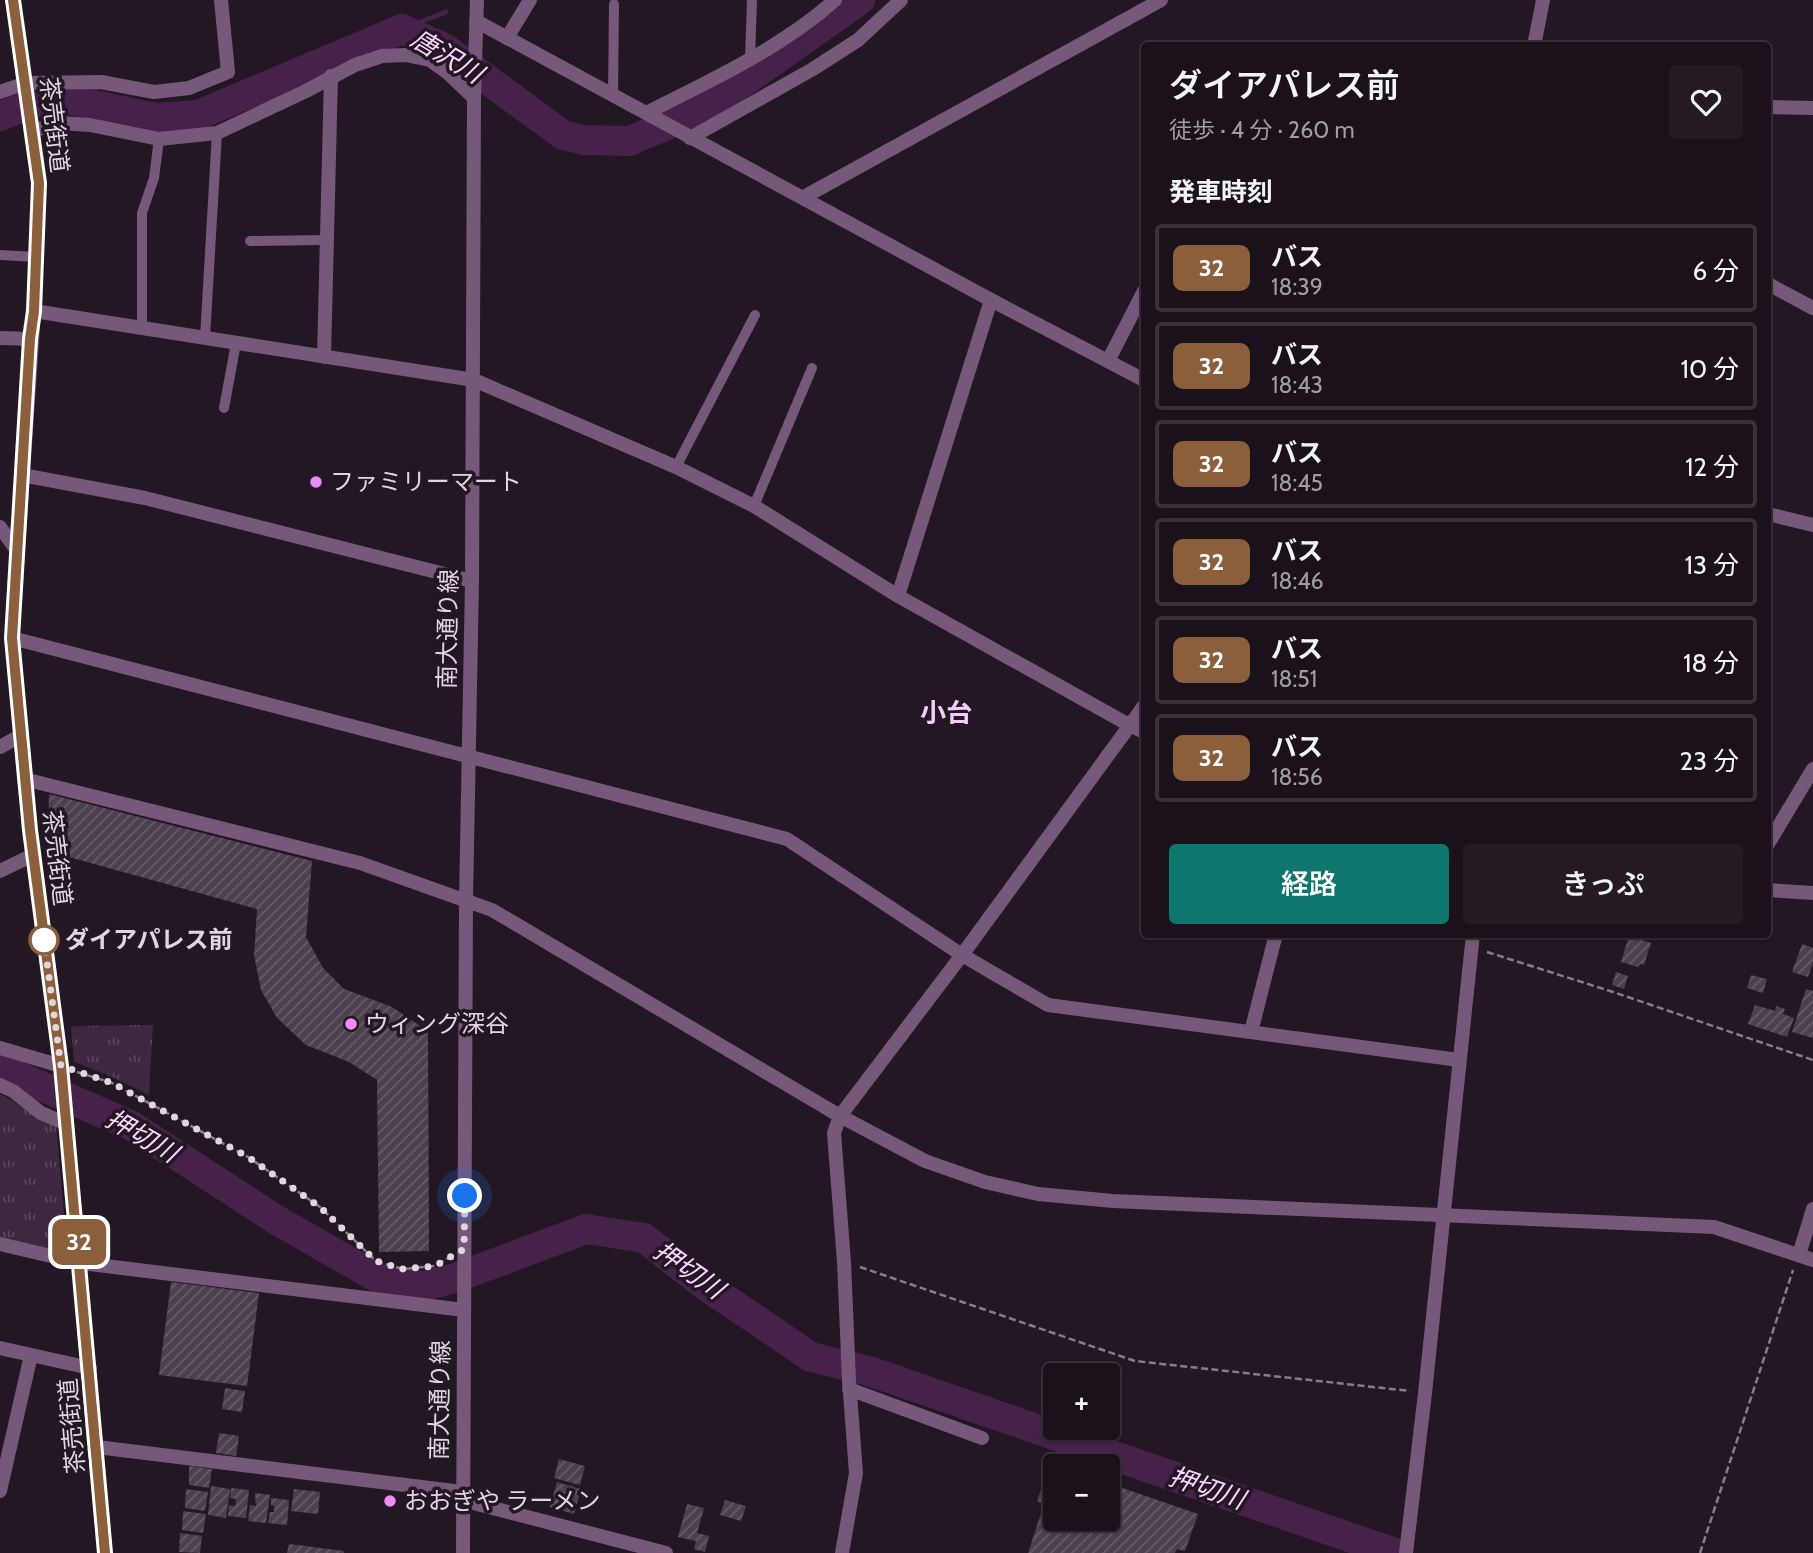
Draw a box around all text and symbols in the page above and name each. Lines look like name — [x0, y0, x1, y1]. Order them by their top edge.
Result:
water label: 唐沢川 — [405, 22, 491, 91]
text: ダイアパレス前 — [1169, 65, 1399, 105]
button: heart — [1669, 65, 1743, 139]
street label: 茶売街道 — [34, 76, 75, 174]
text: 徒歩 · 4 分 · 260 m — [1169, 116, 1355, 144]
text: 発車時刻 — [1169, 176, 1273, 208]
text: バス — [1271, 241, 1323, 273]
text: 32 — [1199, 253, 1224, 282]
text: 6 分 — [1692, 255, 1739, 287]
text: 18:39 — [1271, 273, 1323, 301]
text: バス — [1271, 339, 1323, 371]
text: 32 — [1199, 351, 1224, 380]
text: 10 分 — [1681, 353, 1739, 385]
text: 18:43 — [1271, 371, 1323, 399]
text: バス — [1271, 437, 1323, 469]
text: 32 — [1199, 449, 1224, 478]
text: 12 分 — [1685, 451, 1739, 483]
place label: ファミリーマート — [330, 467, 522, 496]
text: 18:45 — [1271, 469, 1323, 497]
marker: ファミリーマート — [308, 474, 324, 490]
text: バス — [1271, 535, 1323, 567]
text: 32 — [1199, 547, 1224, 576]
text: 13 分 — [1685, 549, 1739, 581]
text: 18:46 — [1271, 567, 1324, 595]
street label: 南大通り線 — [432, 569, 463, 689]
text: バス — [1271, 633, 1323, 665]
text: 32 — [1199, 645, 1224, 674]
text: 18 分 — [1683, 647, 1739, 679]
text: 18:51 — [1271, 665, 1317, 693]
district label: 小台 — [920, 697, 972, 729]
text: バス — [1271, 731, 1323, 763]
text: 32 — [1199, 743, 1224, 772]
text: 23 分 — [1679, 745, 1739, 777]
text: 18:56 — [1271, 763, 1323, 791]
street label: 茶売街道 — [37, 809, 78, 907]
button: 経路 — [1169, 844, 1449, 924]
button: きっぷ — [1463, 844, 1743, 924]
marker: ダイアパレス前 — [29, 925, 59, 955]
place label: ダイアパレス前 — [65, 925, 233, 954]
place label: ウィング深谷 — [365, 1009, 509, 1038]
marker: ウィング深谷 — [343, 1016, 359, 1032]
water label: 押切川 — [100, 1103, 186, 1171]
your location — [447, 1178, 482, 1213]
line badge: 32 — [48, 1219, 110, 1265]
text: 32 — [66, 1227, 92, 1256]
water label: 押切川 — [648, 1235, 733, 1307]
street label: 南大通り線 — [424, 1340, 455, 1460]
map controls — [1043, 1363, 1120, 1531]
button: + — [1043, 1363, 1120, 1440]
street label: 茶売街道 — [53, 1377, 90, 1475]
button: − — [1043, 1454, 1120, 1531]
water label: 押切川 — [1165, 1460, 1252, 1517]
place label: おおぎや ラーメン — [404, 1486, 600, 1515]
marker: おおぎや ラーメン — [382, 1493, 398, 1509]

